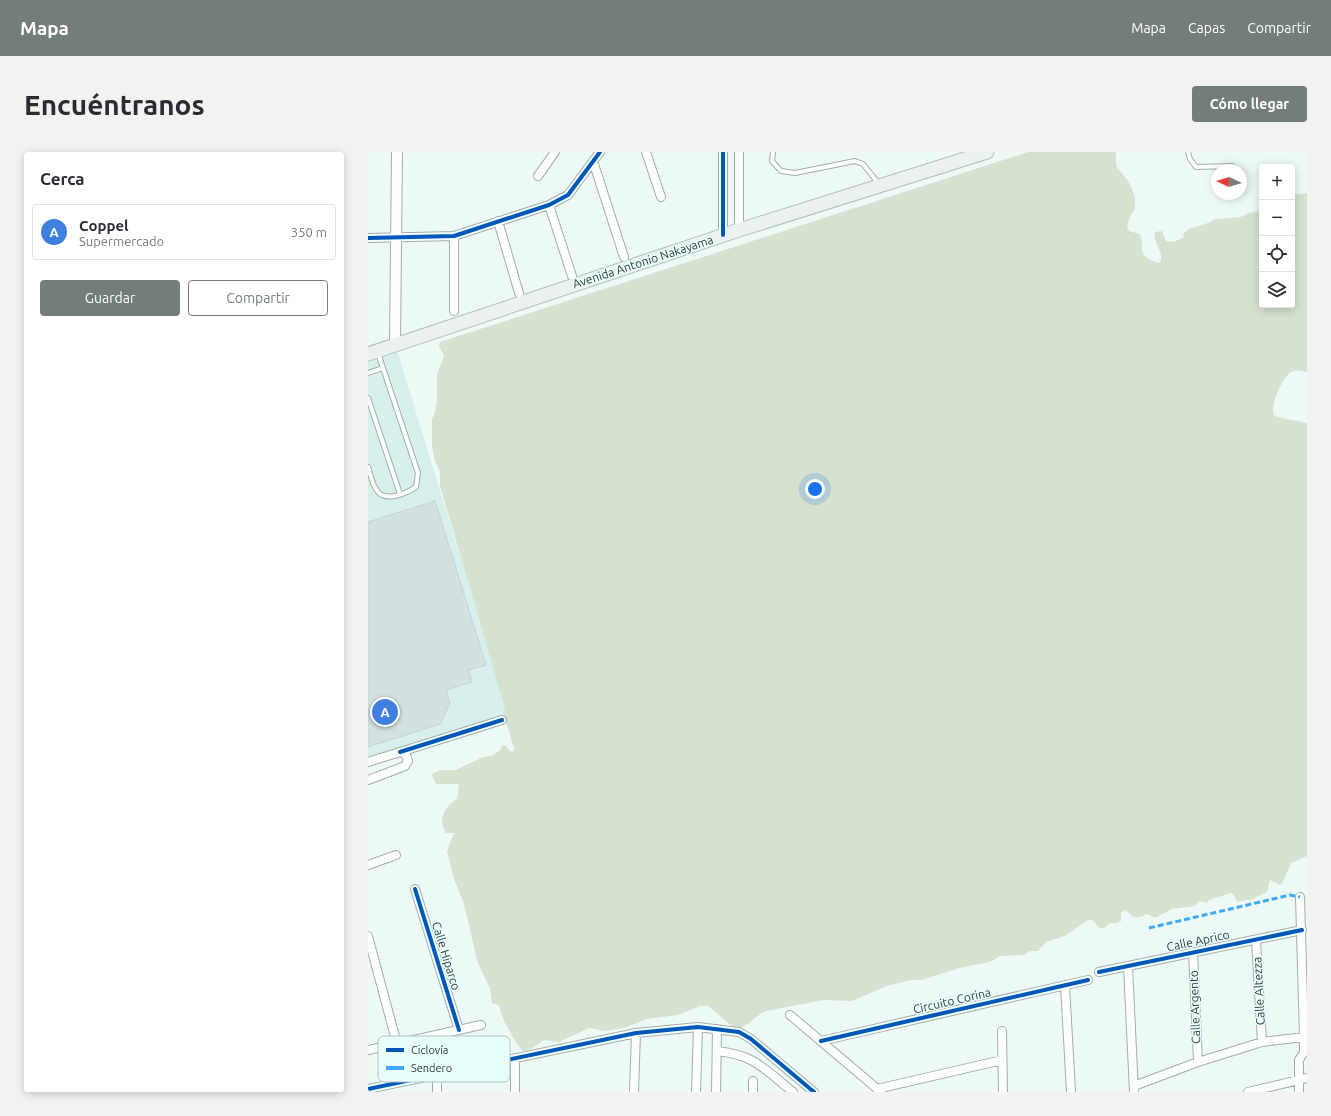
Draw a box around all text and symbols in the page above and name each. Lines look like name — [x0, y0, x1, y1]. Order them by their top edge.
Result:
text: Mapa — [20, 17, 69, 39]
text: Mapa — [1131, 20, 1166, 36]
text: Capas — [1188, 20, 1225, 36]
text: Compartir — [1247, 20, 1311, 36]
button: Cómo llegar — [1192, 86, 1307, 122]
text: Encuéntranos — [24, 89, 205, 120]
north arrow — [1211, 164, 1247, 200]
map controls — [1259, 164, 1295, 308]
button: + — [1259, 164, 1295, 200]
text: Cerca — [40, 169, 85, 188]
button: − — [1259, 200, 1295, 236]
text: Coppel — [79, 217, 129, 234]
text: A — [49, 225, 59, 239]
text: 350 m — [291, 225, 327, 239]
street label: Avenida Antonio Nakayama — [571, 233, 715, 290]
text: Supermercado — [79, 234, 164, 248]
button: locate — [1259, 236, 1295, 272]
button: layers — [1259, 272, 1295, 308]
button: Guardar — [40, 280, 180, 316]
button: Compartir — [188, 280, 328, 316]
your location — [805, 479, 825, 499]
pin: A — [372, 697, 398, 727]
street label: Calle Hiparco — [430, 920, 463, 992]
street label: Calle Aprico — [1165, 927, 1231, 954]
street label: Calle Altezza — [1250, 956, 1267, 1026]
street label: Calle Argento — [1187, 970, 1202, 1044]
street label: Circuito Corina — [912, 985, 992, 1016]
legend — [378, 1036, 510, 1082]
text: Ciclovía — [411, 1044, 449, 1056]
text: Sendero — [411, 1062, 452, 1074]

